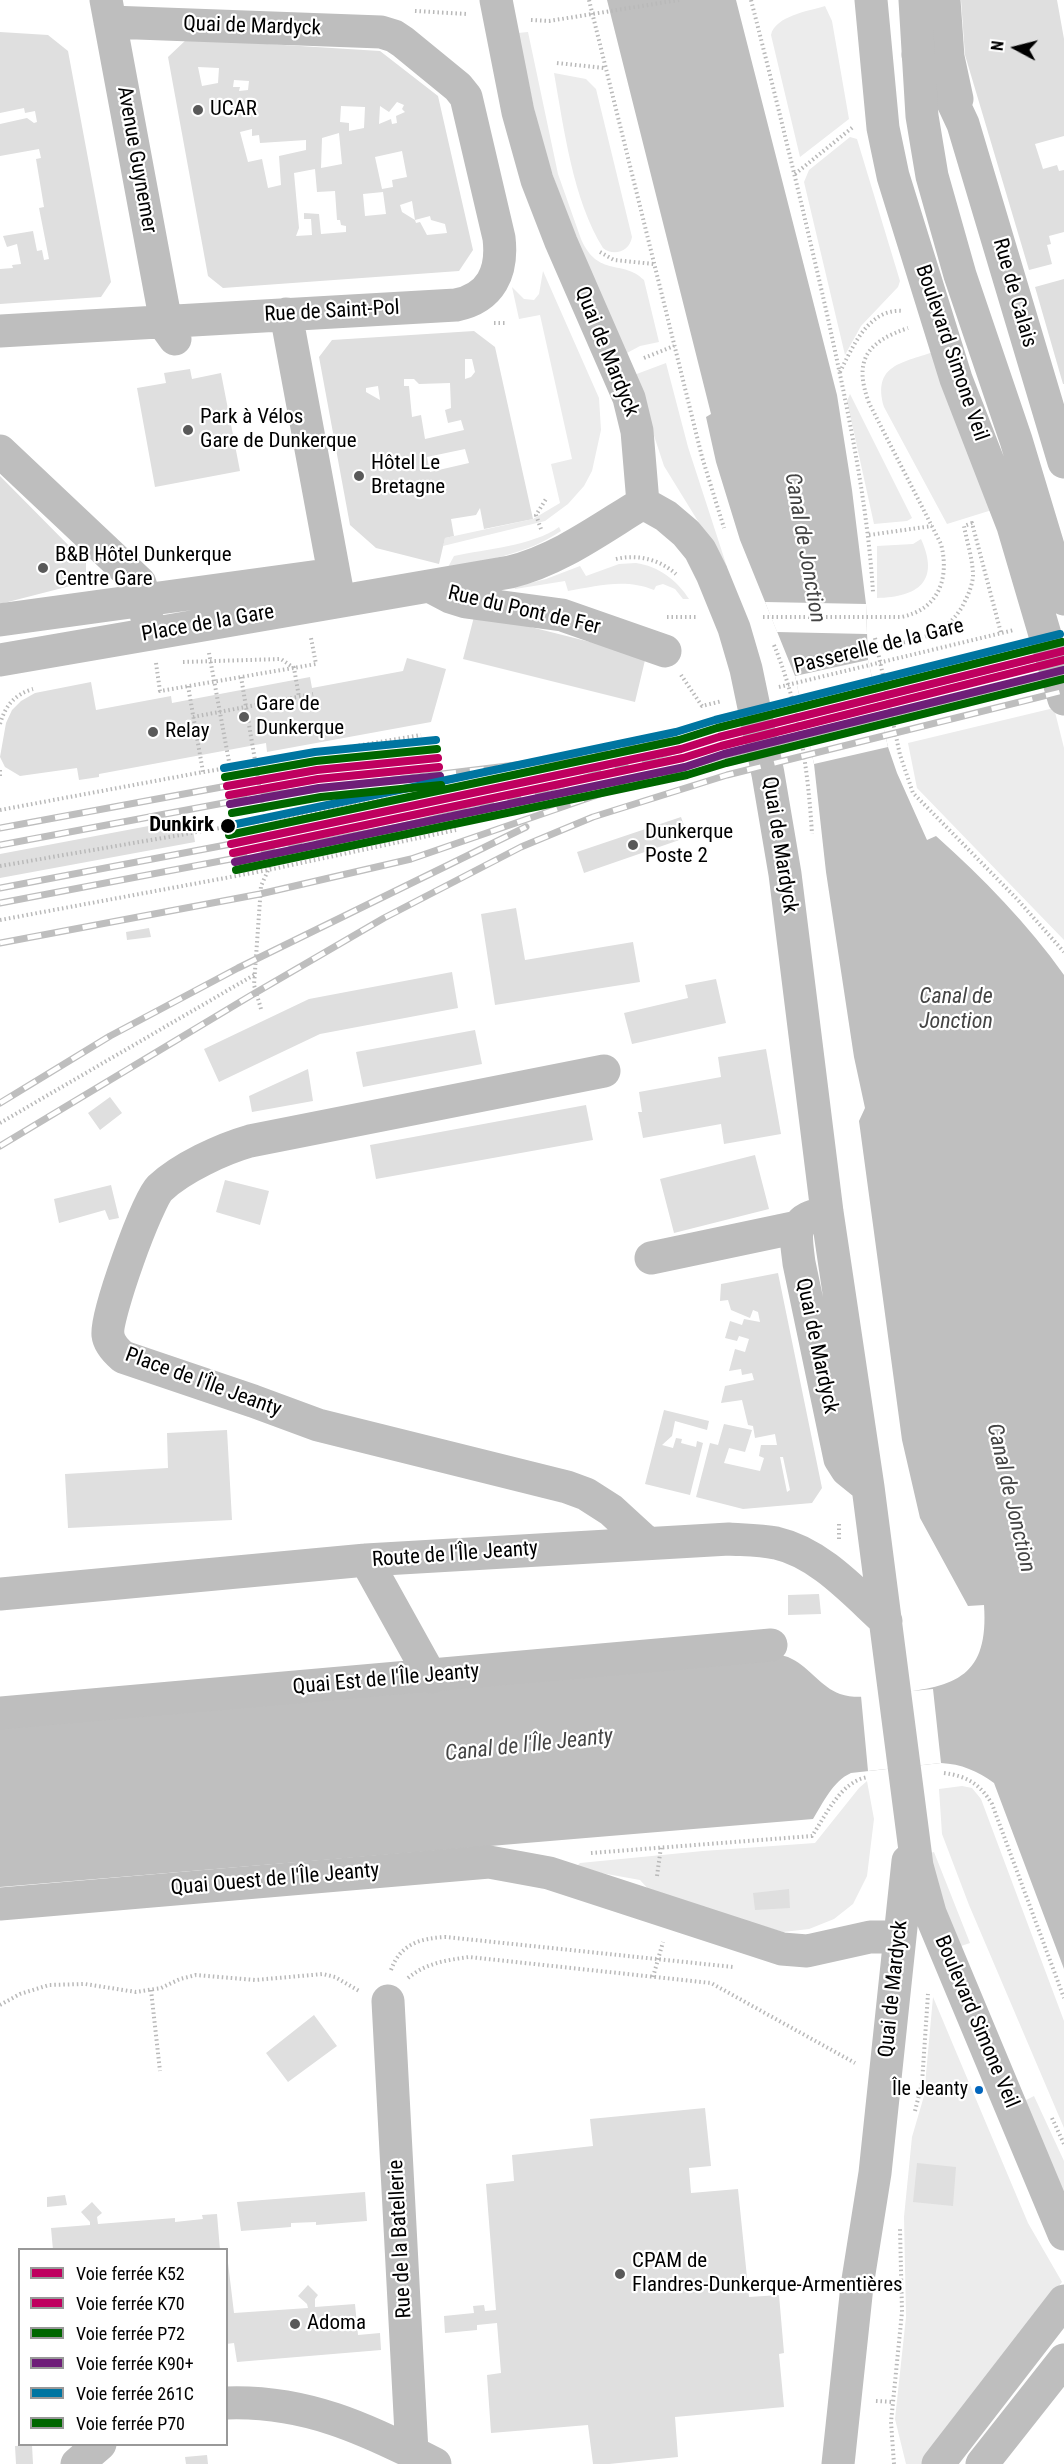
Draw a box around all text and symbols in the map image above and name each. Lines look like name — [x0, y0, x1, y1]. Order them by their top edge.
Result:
street label: Quai de Mardyck — [183, 12, 321, 42]
north arrow — [986, 18, 1046, 78]
text: N — [988, 40, 1008, 52]
street label: Avenue Guynemer — [111, 85, 161, 235]
place label: UCAR — [210, 97, 257, 123]
marker: UCAR — [191, 103, 205, 117]
street label: Rue de Calais — [986, 236, 1042, 350]
street label: Boulevard Simone Veil — [909, 262, 993, 444]
street label: Quai de Mardyck — [568, 283, 644, 421]
street label: Rue de Saint-Pol — [264, 296, 400, 328]
place label: Park à Vélos Gare de Dunkerque — [200, 405, 357, 455]
marker: Park à Vélos Gare de Dunkerque — [181, 423, 195, 437]
place label: Hôtel Le Bretagne — [371, 451, 445, 501]
marker: Hôtel Le Bretagne — [352, 469, 366, 483]
water label: Canal de Jonction — [778, 471, 830, 625]
place label: B&B Hôtel Dunkerque Centre Gare — [55, 543, 232, 593]
marker: B&B Hôtel Dunkerque Centre Gare — [36, 561, 50, 575]
street label: Rue du Pont de Fer — [445, 581, 603, 641]
street label: Place de la Gare — [140, 600, 276, 648]
street label: Passerelle de la Gare — [791, 614, 967, 680]
place label: Gare de Dunkerque — [256, 692, 344, 742]
marker: Gare de Dunkerque — [237, 710, 251, 724]
place label: Relay — [165, 719, 209, 745]
marker: Relay — [146, 725, 160, 739]
street label: Quai de Mardyck — [756, 775, 802, 915]
place label: Dunkirk — [149, 813, 214, 839]
marker: Dunkirk — [219, 817, 237, 835]
place label: Dunkerque Poste 2 — [645, 820, 733, 870]
marker: Dunkerque Poste 2 — [626, 838, 640, 852]
water label: Canal de Jonction — [919, 984, 993, 1036]
street label: Quai de Mardyck — [789, 1276, 843, 1416]
street label: Place de l'Île Jeanty — [121, 1343, 285, 1423]
water label: Canal de Jonction — [980, 1421, 1040, 1575]
street label: Route de l'Île Jeanty — [371, 1537, 539, 1573]
street label: Quai Est de l'Île Jeanty — [292, 1659, 480, 1701]
water label: Canal de l'Île Jeanty — [444, 1724, 614, 1768]
street label: Quai Ouest de l'Île Jeanty — [170, 1858, 380, 1902]
street label: Quai de Mardyck — [874, 1919, 914, 2059]
street label: Boulevard Simone Veil — [928, 1932, 1024, 2112]
place label: Île Jeanty — [892, 2078, 968, 2102]
marker: Île Jeanty — [973, 2084, 985, 2096]
street label: Rue de la Batellerie — [384, 2159, 418, 2319]
legend — [18, 2248, 228, 2446]
place label: CPAM de Flandres-Dunkerque-Armentières — [632, 2249, 903, 2299]
text: Voie ferrée K52 — [76, 2263, 185, 2284]
marker: CPAM de Flandres-Dunkerque-Armentières — [613, 2267, 627, 2281]
text: Voie ferrée K70 — [76, 2293, 185, 2314]
place label: Adoma — [307, 2311, 366, 2337]
marker: Adoma — [288, 2317, 302, 2331]
text: Voie ferrée P72 — [76, 2323, 185, 2344]
text: Voie ferrée K90+ — [76, 2353, 194, 2374]
text: Voie ferrée 261C — [76, 2383, 194, 2404]
text: Voie ferrée P70 — [76, 2413, 185, 2434]

